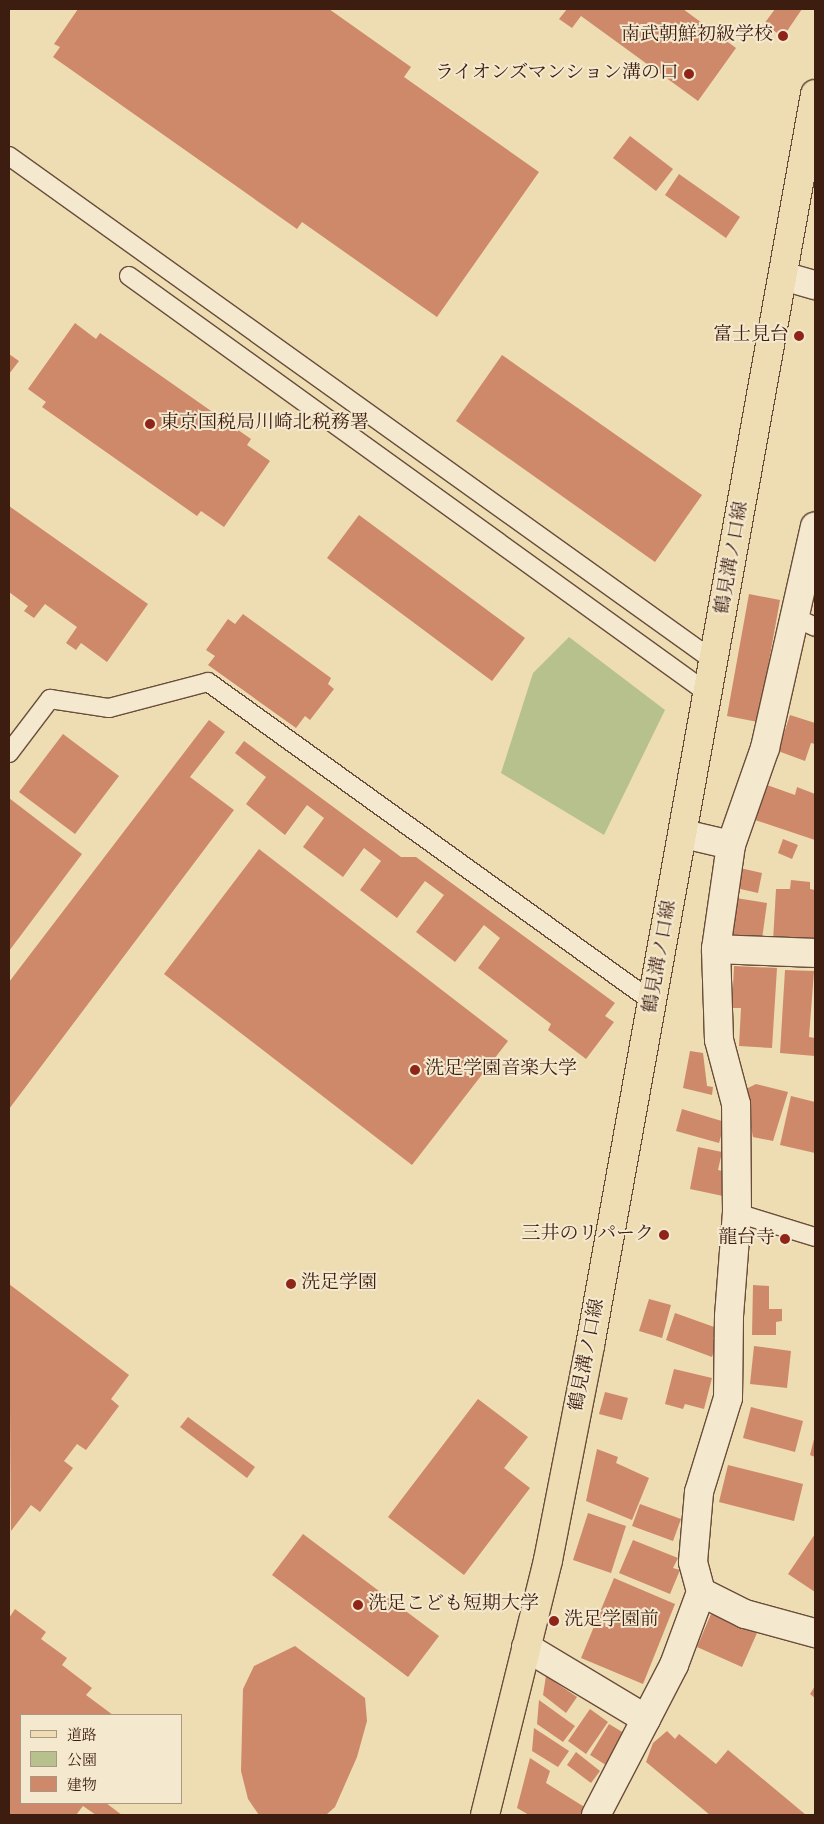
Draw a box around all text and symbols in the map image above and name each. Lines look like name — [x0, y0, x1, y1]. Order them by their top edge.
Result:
place label: 南武朝鮮初級学校 — [621, 25, 773, 47]
marker: 南武朝鮮初級学校 — [777, 30, 789, 42]
place label: ライオンズマンション溝の口 — [432, 63, 679, 85]
marker: ライオンズマンション溝の口 — [683, 68, 695, 80]
place label: 富士見台 — [713, 325, 789, 347]
marker: 富士見台 — [793, 330, 805, 342]
place label: 東京国税局川崎北税務署 — [160, 413, 369, 435]
marker: 東京国税局川崎北税務署 — [144, 418, 156, 430]
street label: 鶴見溝ノ口線 — [712, 500, 754, 616]
street label: 鶴見溝ノ口線 — [640, 899, 682, 1015]
place label: 洗足学園音楽大学 — [425, 1059, 577, 1081]
marker: 洗足学園音楽大学 — [409, 1064, 421, 1076]
place label: 三井のリパーク — [521, 1224, 654, 1246]
place label: 龍台寺 — [718, 1228, 775, 1250]
marker: 三井のリパーク — [658, 1229, 670, 1241]
marker: 龍台寺 — [779, 1233, 791, 1245]
place label: 洗足学園 — [301, 1273, 377, 1295]
marker: 洗足学園 — [285, 1278, 297, 1290]
street label: 鶴見溝ノ口線 — [566, 1297, 610, 1413]
place label: 洗足こども短期大学 — [368, 1594, 539, 1616]
marker: 洗足こども短期大学 — [352, 1599, 364, 1611]
place label: 洗足学園前 — [564, 1610, 659, 1632]
marker: 洗足学園前 — [548, 1615, 560, 1627]
legend — [20, 1714, 182, 1804]
text: 道路 — [67, 1726, 97, 1745]
text: 公園 — [67, 1751, 97, 1770]
text: 建物 — [67, 1776, 97, 1795]

